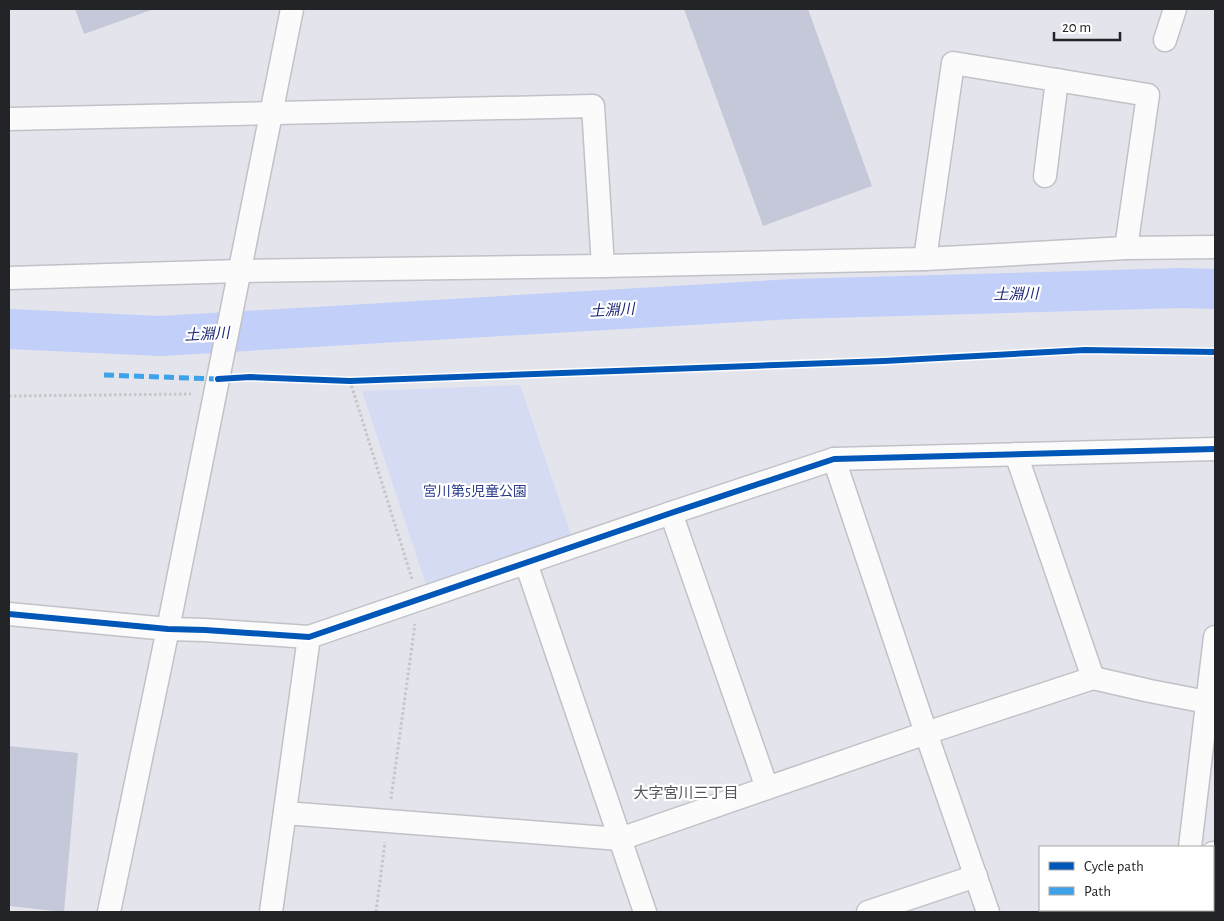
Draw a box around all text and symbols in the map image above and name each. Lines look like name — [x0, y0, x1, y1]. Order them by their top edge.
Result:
scale bar — [1054, 10, 1120, 42]
text: 20 m — [1062, 20, 1091, 35]
water label: 土淵川 — [993, 286, 1041, 302]
water label: 土淵川 — [589, 301, 637, 319]
water label: 土淵川 — [184, 325, 232, 343]
park label: 宮川第5児童公園 — [423, 483, 527, 499]
district label: 大字宮川三丁目 — [633, 785, 739, 801]
legend — [1039, 846, 1214, 911]
text: Cycle path — [1084, 859, 1144, 874]
text: Path — [1084, 884, 1111, 899]

